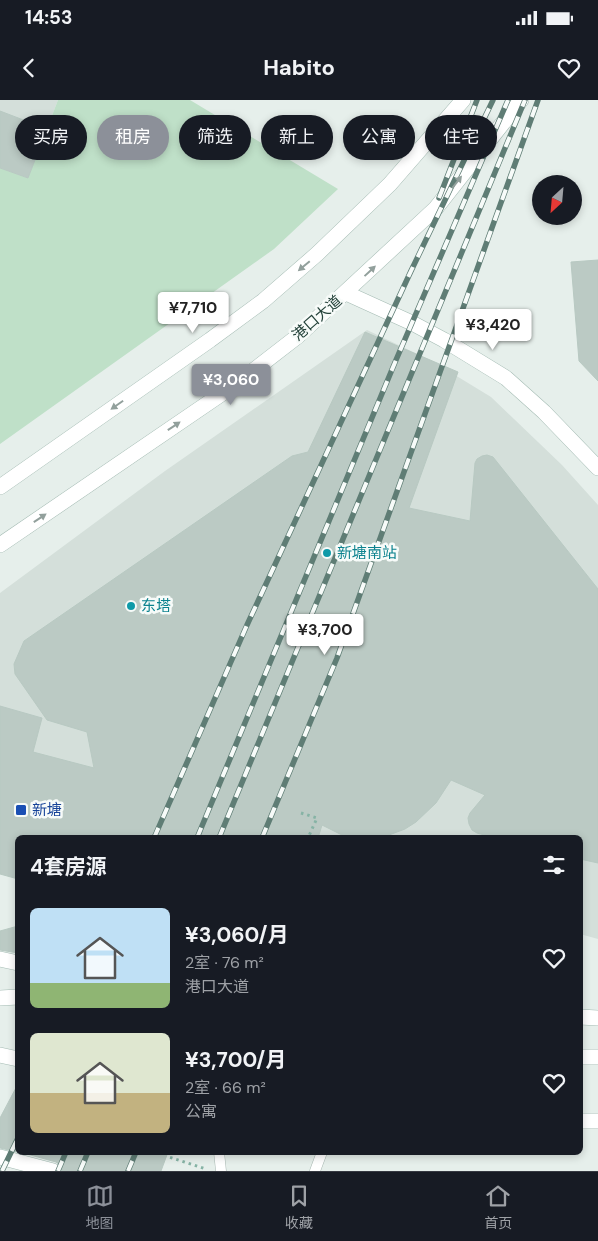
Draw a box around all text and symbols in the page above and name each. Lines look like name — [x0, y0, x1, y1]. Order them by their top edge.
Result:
text: 14:53 — [25, 5, 72, 30]
text: Habito — [263, 53, 335, 82]
icon: back — [15, 54, 43, 82]
icon: heart — [555, 54, 583, 82]
chip: 买房 — [15, 115, 87, 160]
chip: 租房 — [97, 115, 169, 160]
chip: 筛选 — [179, 115, 251, 160]
chip: 新上 — [261, 115, 333, 160]
chip: 公寓 — [343, 115, 415, 160]
chip: 住宅 — [425, 115, 497, 160]
north arrow — [532, 175, 582, 225]
map controls — [532, 175, 582, 225]
one-way arrow — [451, 176, 462, 189]
one-way arrow — [298, 260, 310, 272]
one-way arrow — [363, 265, 375, 277]
street label: 港口大道 — [288, 291, 346, 345]
pin: ¥7,710 — [152, 292, 234, 334]
text: ¥7,710 — [169, 297, 217, 318]
pin: ¥3,420 — [452, 308, 534, 351]
text: ¥3,420 — [466, 314, 520, 335]
pin: ¥3,060 — [190, 364, 272, 406]
text: ¥3,060 — [203, 369, 259, 390]
one-way arrow — [111, 400, 124, 410]
one-way arrow — [168, 421, 181, 431]
one-way arrow — [33, 513, 47, 523]
place label: 新塘南站 — [337, 543, 397, 563]
marker: 新塘南站 — [321, 547, 333, 559]
place label: 东塔 — [141, 596, 171, 616]
marker: 东塔 — [125, 600, 137, 612]
pin: ¥3,700 — [284, 614, 366, 656]
text: ¥3,700 — [297, 619, 353, 640]
place label: 新塘 — [32, 800, 62, 820]
marker: 新塘 — [14, 803, 28, 817]
icon: filters — [540, 851, 568, 879]
text: 4套房源 — [30, 853, 107, 881]
text: ¥3,060/月 — [185, 921, 289, 949]
icon: home — [70, 928, 130, 988]
icon: heart — [540, 944, 568, 972]
text: 2室 · 76 m² — [185, 952, 264, 973]
text: 港口大道 — [185, 976, 249, 997]
text: ¥3,700/月 — [185, 1046, 286, 1074]
icon: home — [70, 1053, 130, 1113]
icon: heart — [540, 1069, 568, 1097]
text: 2室 · 66 m² — [185, 1077, 266, 1098]
text: 公寓 — [185, 1101, 217, 1122]
tab: 地图 — [86, 1182, 114, 1232]
tab: 收藏 — [285, 1182, 313, 1232]
tab: 首页 — [484, 1182, 512, 1232]

